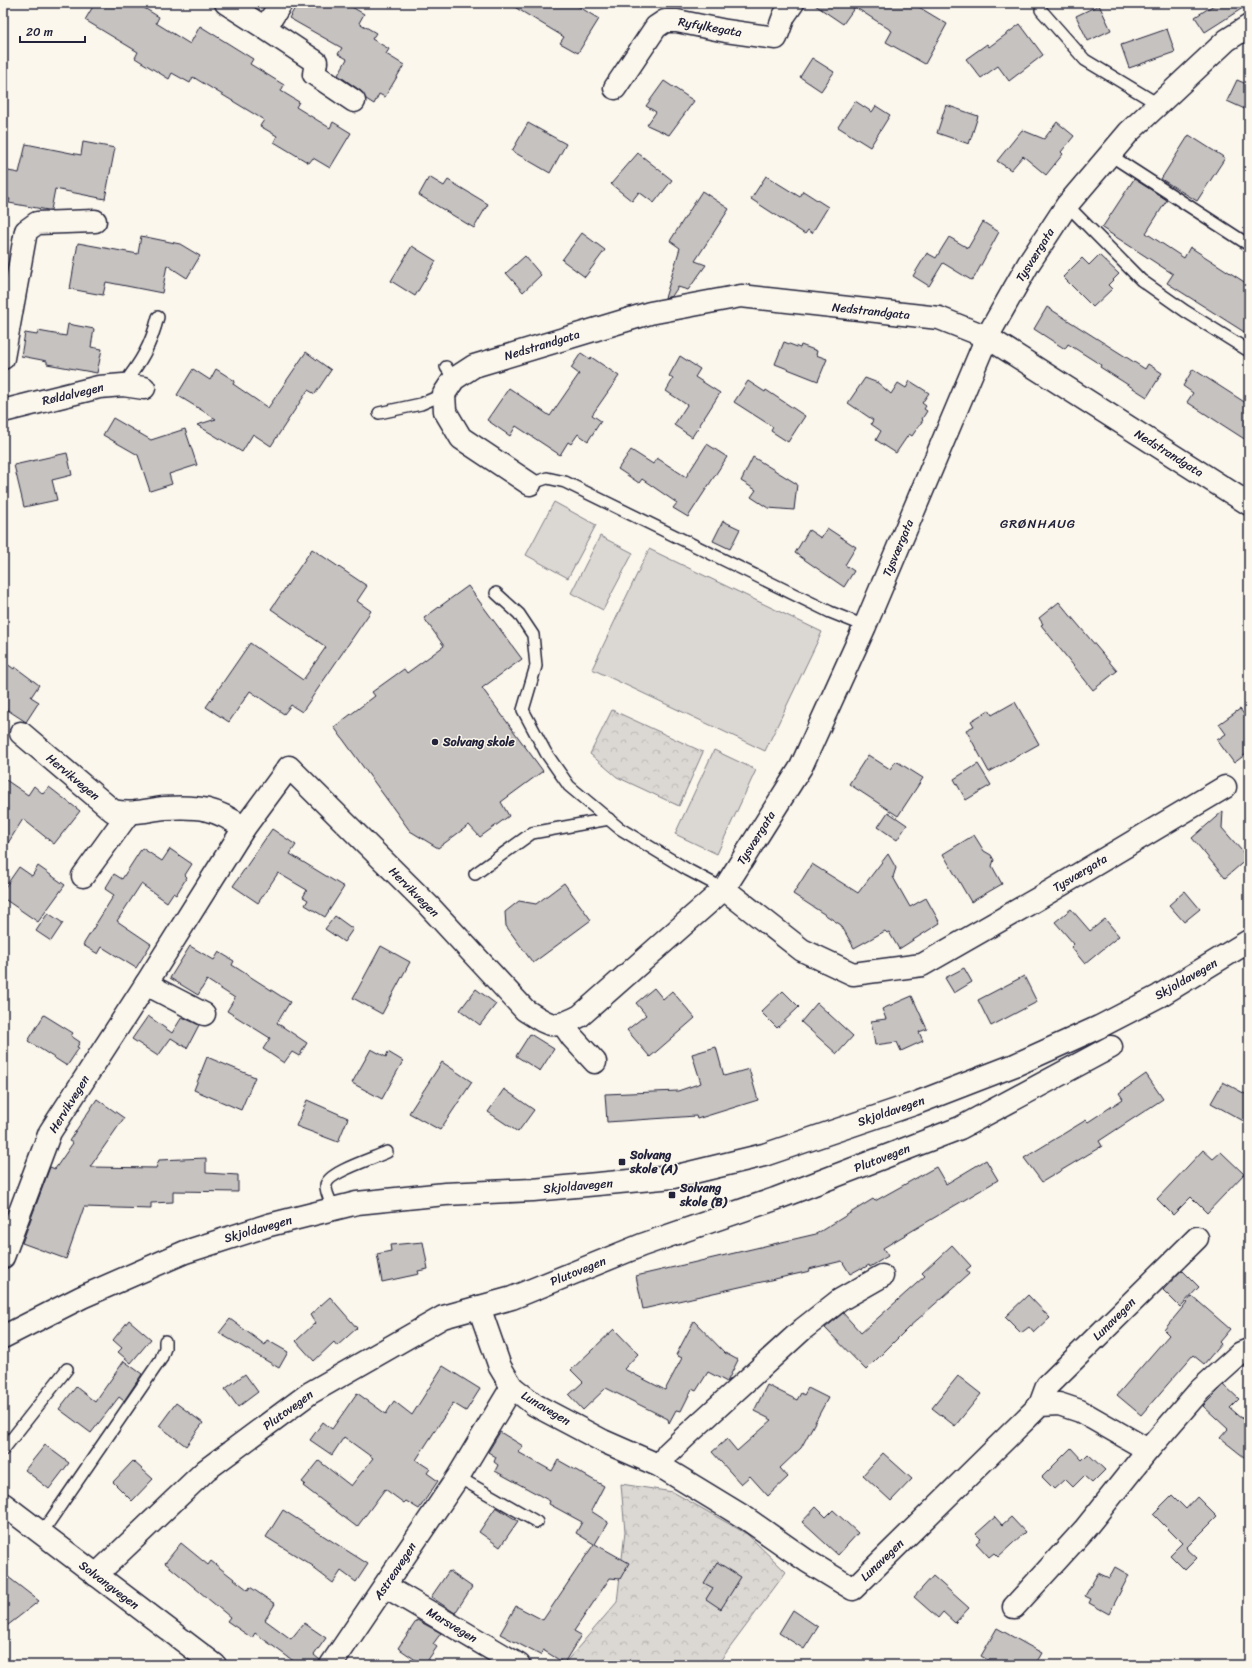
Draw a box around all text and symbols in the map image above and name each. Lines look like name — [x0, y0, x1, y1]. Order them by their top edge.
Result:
street label: Ryfylkegata — [676, 11, 744, 43]
scale bar — [20, 18, 85, 44]
text: 20 m — [26, 21, 53, 43]
street label: Tysværgata — [1010, 223, 1061, 287]
street label: Nedstrandgata — [831, 296, 911, 326]
street label: Nedstrandgata — [501, 323, 583, 367]
street label: Røldalvegen — [40, 376, 106, 412]
street label: Nedstrandgata — [1130, 423, 1208, 483]
district label: GRØNHAUG — [1000, 512, 1076, 535]
street label: Tysværgata — [876, 515, 920, 580]
place label: Solvang skole — [442, 731, 516, 753]
marker: Solvang skole — [430, 737, 440, 747]
street label: Hervikvegen — [41, 748, 105, 807]
street label: Tysværgata — [731, 806, 782, 870]
street label: Tysværgata — [1048, 847, 1112, 898]
street label: Hervikvegen — [383, 861, 445, 923]
street label: Skjoldavegen — [1150, 952, 1222, 1006]
street label: Hervikvegen — [42, 1070, 96, 1137]
street label: Skjoldavegen — [854, 1089, 928, 1133]
street label: Plutovegen — [851, 1137, 914, 1179]
place label: Solvang skole (A) — [629, 1144, 678, 1180]
marker: Solvang skole (A) — [617, 1157, 627, 1167]
street label: Skjoldavegen — [542, 1172, 614, 1200]
place label: Solvang skole (B) — [679, 1177, 728, 1213]
marker: Solvang skole (B) — [667, 1190, 677, 1200]
street label: Skjoldavegen — [221, 1209, 295, 1249]
street label: Plutovegen — [547, 1250, 610, 1292]
street label: Lunavegen — [1087, 1292, 1141, 1346]
street label: Plutovegen — [258, 1384, 319, 1436]
street label: Lunavegen — [517, 1385, 575, 1432]
street label: Lunavegen — [855, 1533, 910, 1587]
street label: Astreavegen — [367, 1537, 423, 1605]
street label: Solvangvegen — [74, 1555, 145, 1616]
street label: Marsvegen — [422, 1601, 482, 1649]

